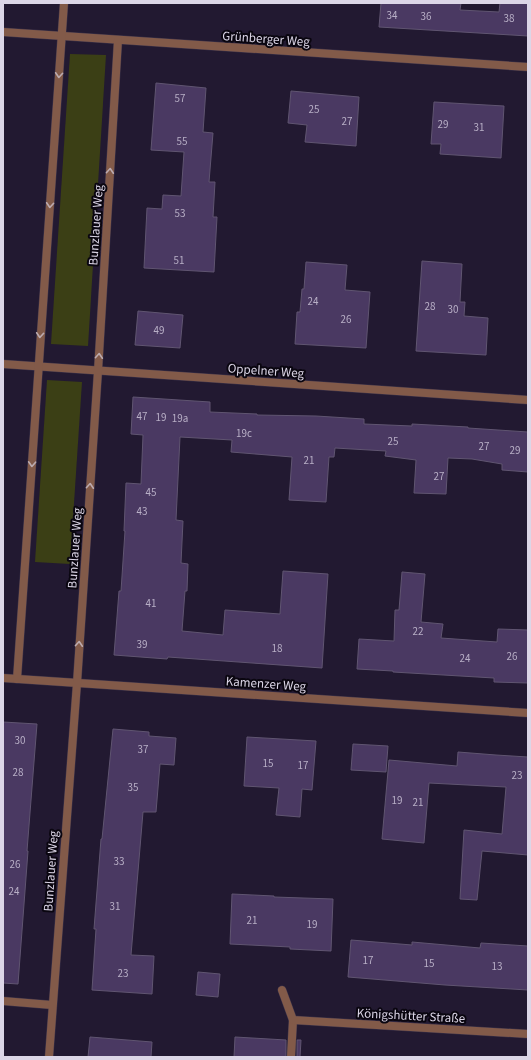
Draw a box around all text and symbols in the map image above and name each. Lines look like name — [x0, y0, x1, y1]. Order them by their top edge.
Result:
house number: 34 — [387, 8, 398, 23]
house number: 36 — [421, 9, 432, 24]
house number: 38 — [504, 11, 515, 26]
street label: Grünberger Weg — [222, 27, 311, 51]
one-way arrow — [54, 72, 63, 78]
house number: 57 — [175, 91, 185, 106]
house number: 25 — [309, 102, 319, 117]
house number: 27 — [342, 114, 352, 129]
house number: 29 — [438, 117, 448, 132]
house number: 31 — [474, 120, 484, 135]
house number: 55 — [177, 134, 187, 149]
one-way arrow — [106, 168, 115, 174]
street label: Bunzlauer Weg — [84, 184, 108, 266]
one-way arrow — [45, 202, 54, 208]
house number: 53 — [175, 206, 185, 221]
house number: 51 — [174, 253, 184, 268]
house number: 24 — [308, 294, 319, 309]
house number: 28 — [425, 299, 436, 314]
house number: 30 — [448, 302, 458, 317]
house number: 26 — [341, 312, 352, 327]
house number: 49 — [154, 323, 164, 338]
one-way arrow — [36, 332, 45, 338]
one-way arrow — [94, 353, 103, 359]
street label: Oppelner Weg — [227, 359, 305, 383]
house number: 47 — [137, 409, 147, 424]
house number: 19 — [156, 410, 166, 425]
house number: 19a — [172, 411, 188, 426]
house number: 19c — [236, 426, 252, 441]
house number: 25 — [388, 434, 398, 449]
house number: 27 — [479, 439, 489, 454]
house number: 29 — [510, 443, 520, 458]
house number: 21 — [304, 453, 314, 468]
one-way arrow — [28, 461, 37, 467]
house number: 27 — [434, 469, 444, 484]
one-way arrow — [86, 483, 94, 489]
house number: 45 — [146, 485, 156, 500]
house number: 43 — [137, 504, 147, 519]
street label: Bunzlauer Weg — [63, 507, 87, 589]
house number: 41 — [146, 596, 156, 611]
house number: 22 — [413, 624, 423, 639]
house number: 39 — [137, 637, 147, 652]
one-way arrow — [75, 641, 84, 647]
house number: 18 — [272, 641, 283, 656]
house number: 26 — [507, 649, 518, 664]
house number: 24 — [460, 651, 471, 666]
street label: Kamenzer Weg — [225, 672, 307, 696]
house number: 30 — [15, 733, 25, 748]
house number: 37 — [138, 742, 148, 757]
house number: 15 — [263, 756, 273, 771]
house number: 17 — [298, 758, 308, 773]
house number: 28 — [13, 765, 24, 780]
house number: 23 — [512, 768, 522, 783]
house number: 35 — [128, 780, 138, 795]
house number: 19 — [392, 793, 402, 808]
house number: 21 — [413, 795, 423, 810]
street label: Bunzlauer Weg — [39, 830, 63, 912]
house number: 33 — [114, 854, 124, 869]
house number: 26 — [10, 857, 21, 872]
house number: 24 — [9, 884, 20, 899]
house number: 31 — [110, 899, 120, 914]
house number: 21 — [247, 913, 257, 928]
house number: 19 — [307, 917, 317, 932]
house number: 17 — [363, 953, 373, 968]
house number: 15 — [424, 956, 434, 971]
house number: 13 — [492, 959, 502, 974]
house number: 23 — [118, 966, 128, 981]
street label: Königshütter Straße — [356, 1004, 466, 1028]

